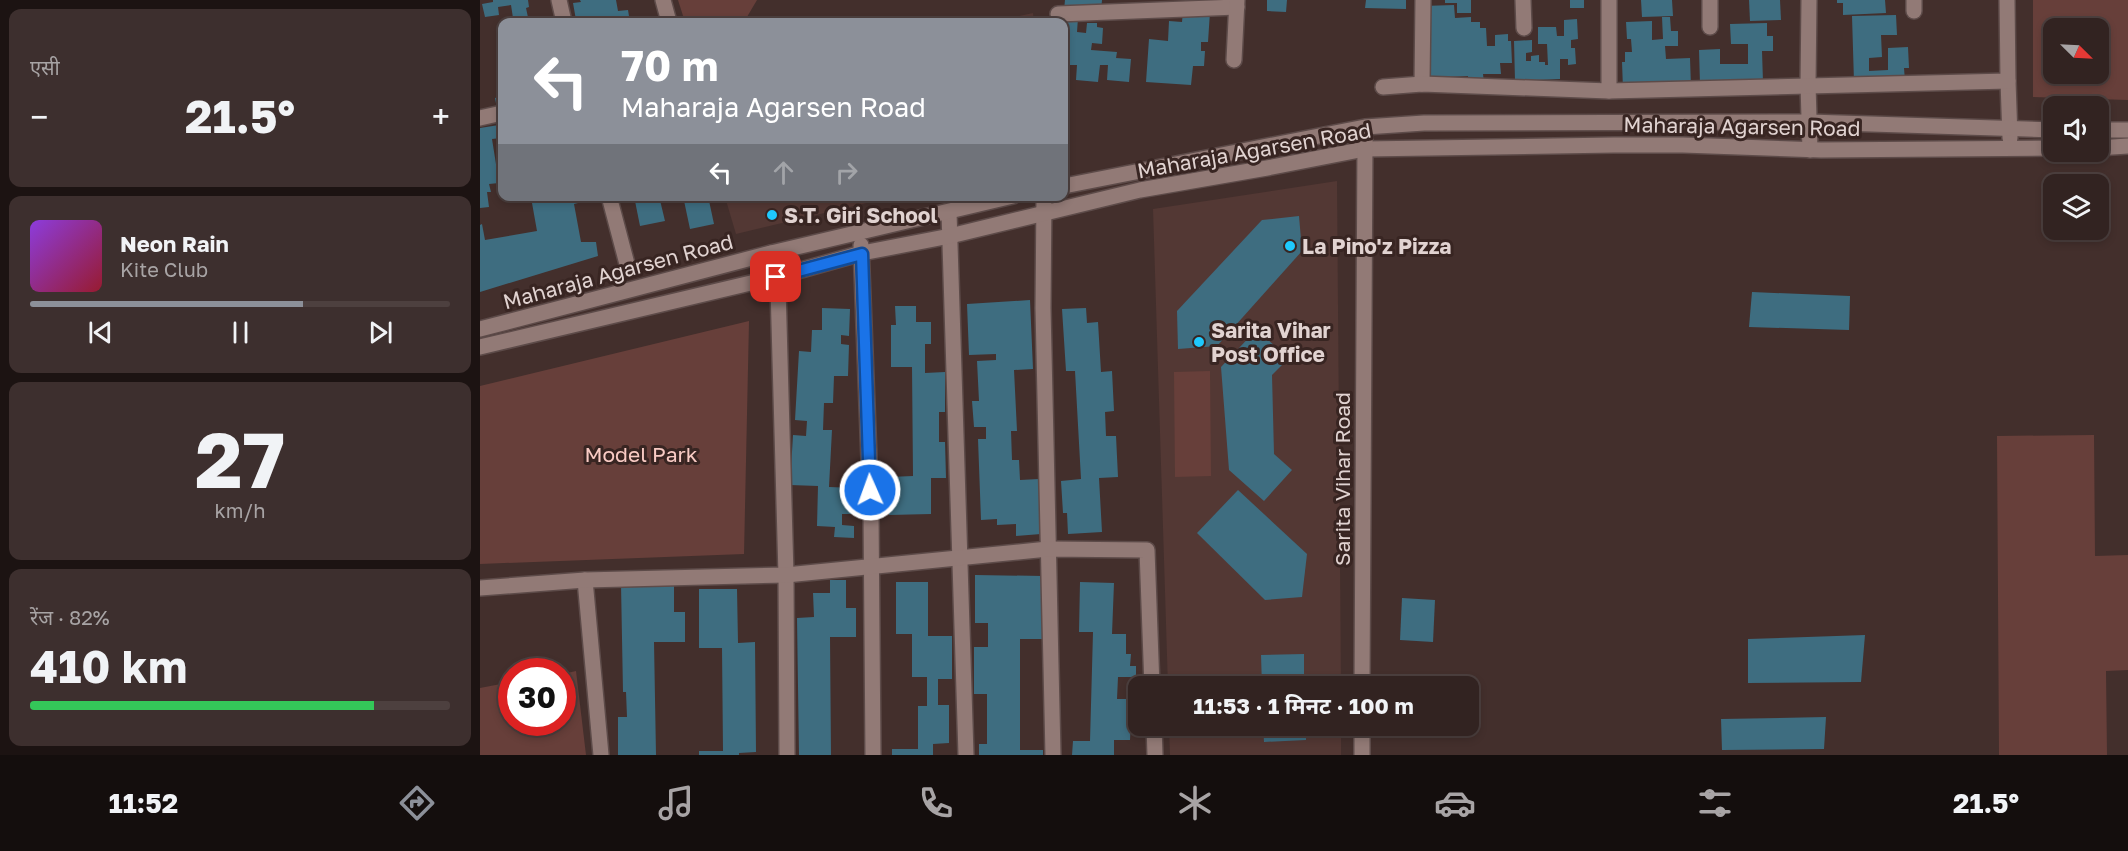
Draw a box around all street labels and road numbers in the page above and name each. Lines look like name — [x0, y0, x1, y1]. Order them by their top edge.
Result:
street label: Maharaja Agarsen Road — [1623, 111, 1861, 141]
street label: Maharaja Agarsen Road — [1135, 117, 1373, 183]
street label: Maharaja Agarsen Road — [500, 228, 736, 314]
street label: Sarita Vihar Road — [1329, 392, 1355, 566]

